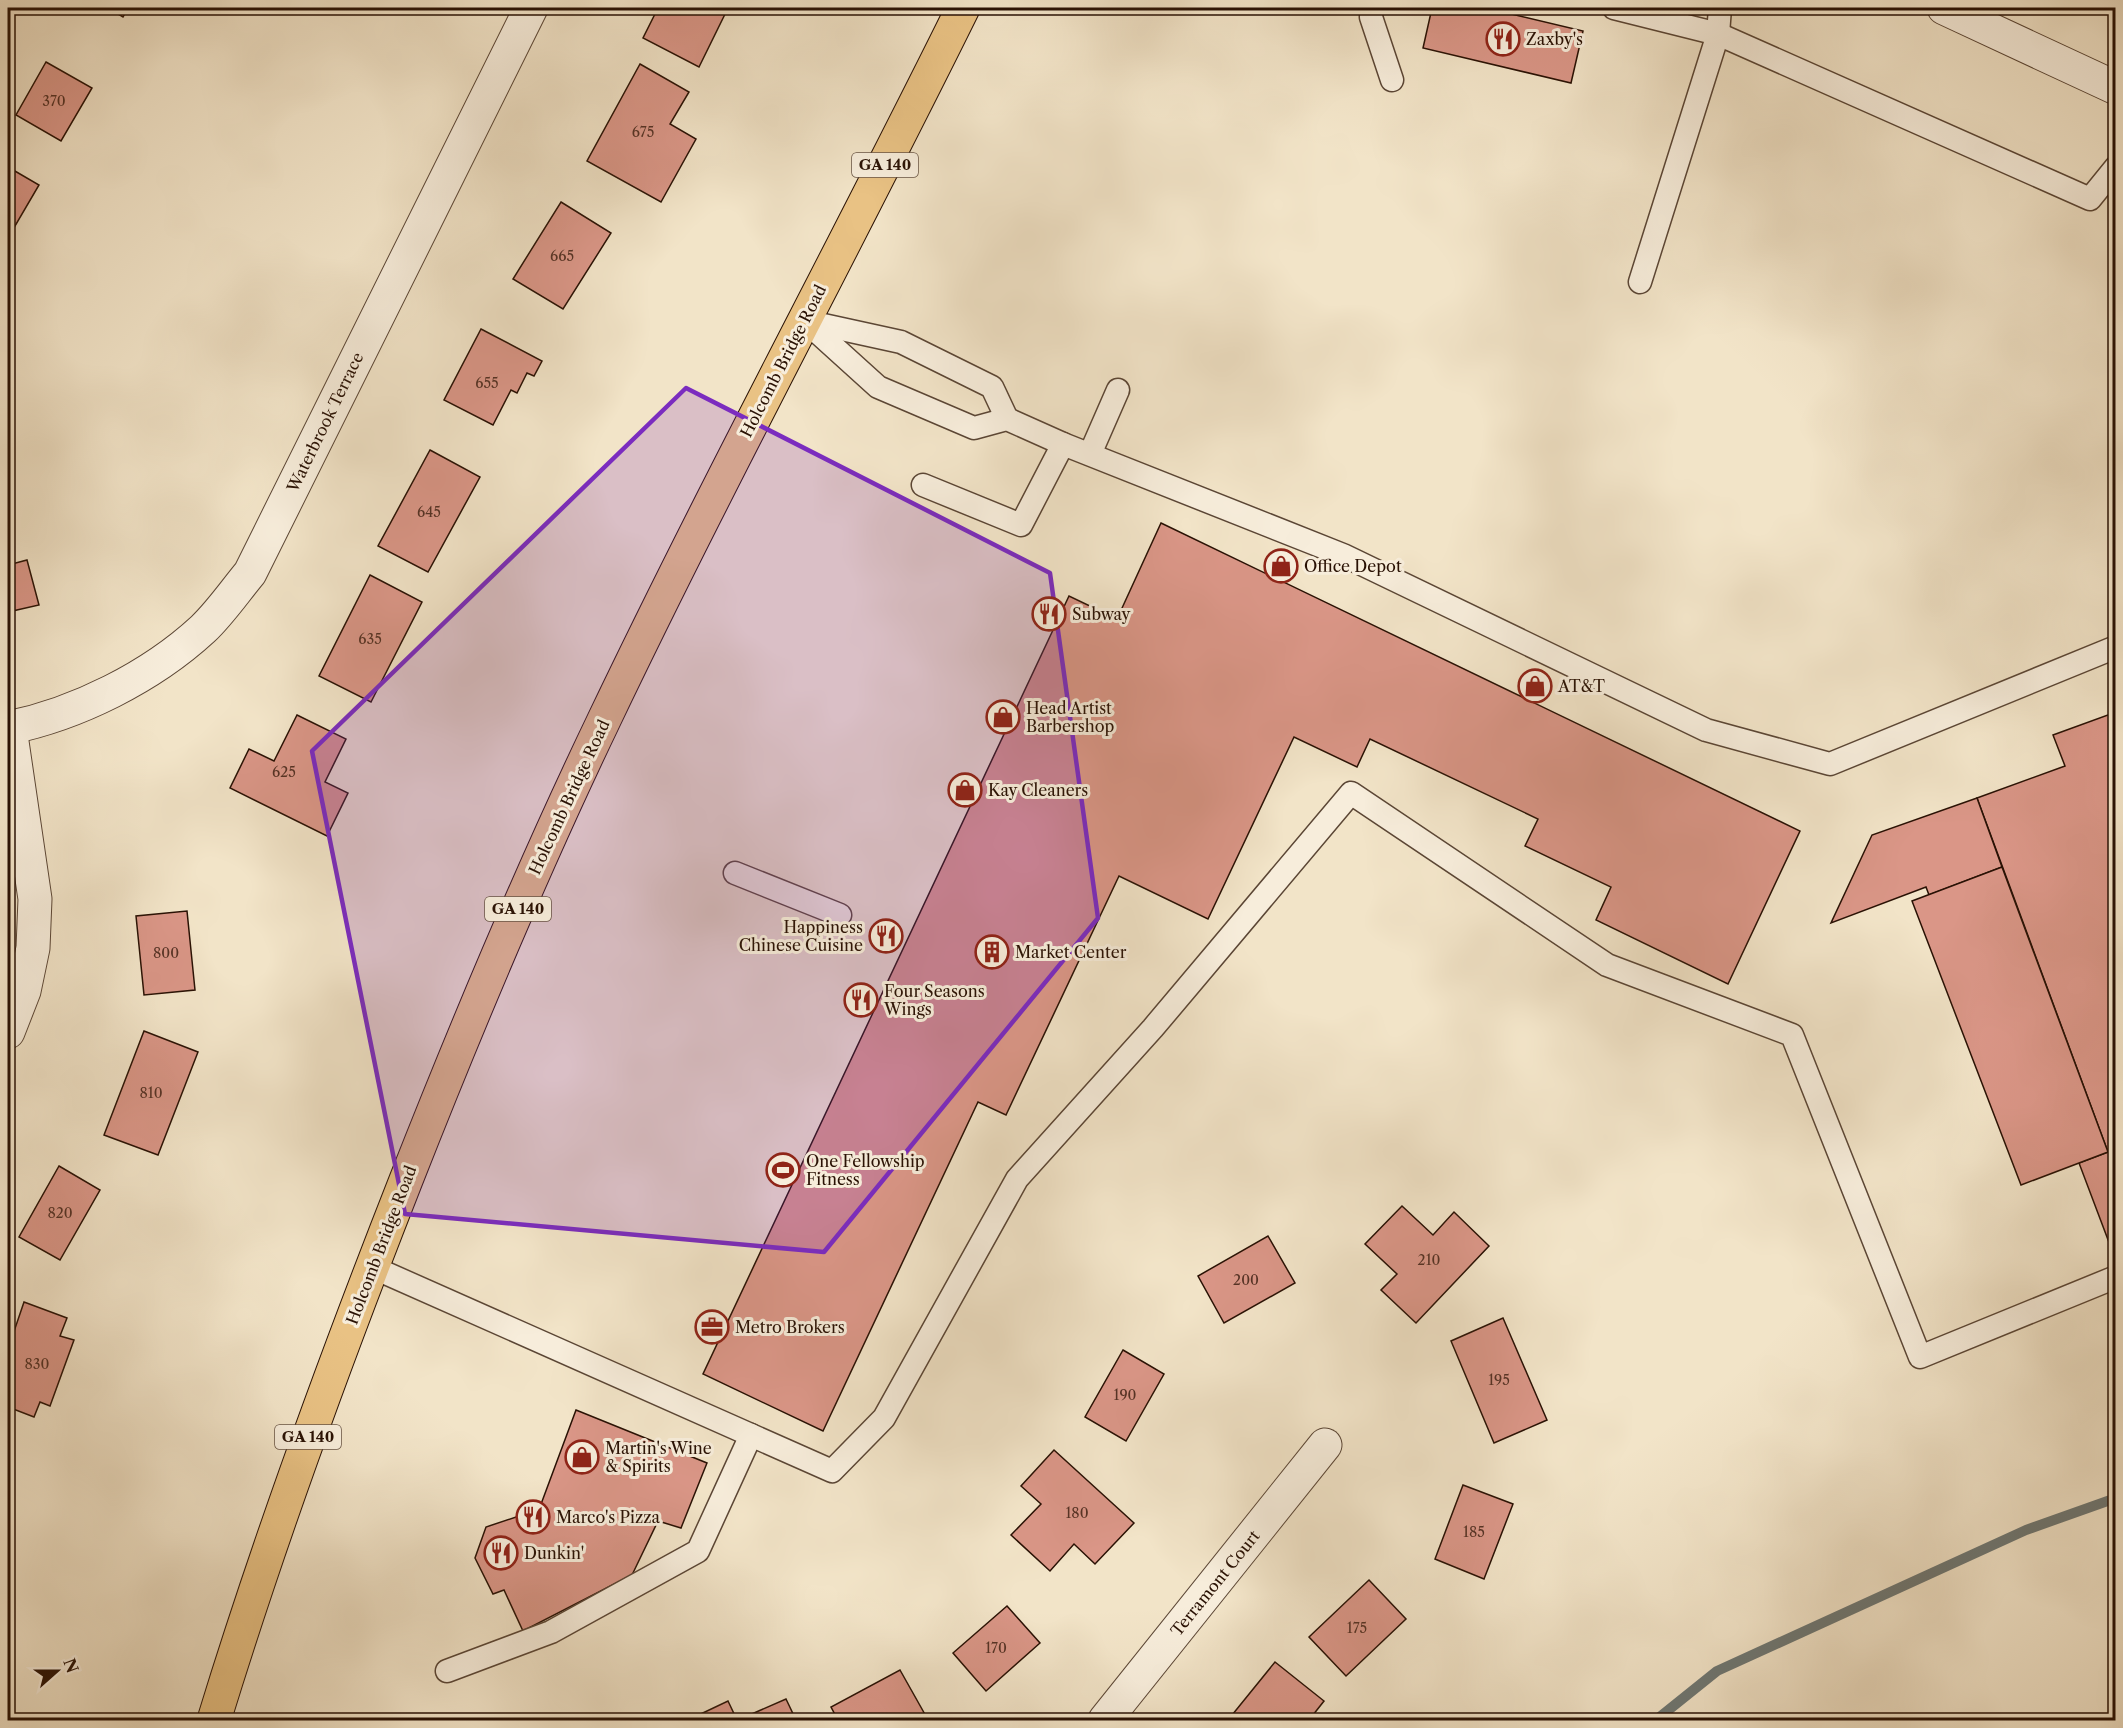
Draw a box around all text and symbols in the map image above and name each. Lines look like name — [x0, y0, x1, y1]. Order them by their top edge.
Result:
restaurant icon: Zaxby's — [1485, 21, 1521, 57]
place label: Zaxby's — [1526, 29, 1583, 49]
house number: 370 — [42, 92, 66, 110]
house number: 675 — [632, 123, 654, 141]
road number: GA 140 — [852, 153, 918, 177]
house number: 665 — [550, 247, 574, 265]
street label: Holcomb Bridge Road — [736, 281, 830, 441]
street label: Waterbrook Terrace — [282, 349, 368, 496]
house number: 655 — [475, 374, 499, 392]
house number: 645 — [417, 503, 441, 521]
shop icon: Office Depot — [1263, 548, 1299, 584]
place label: Office Depot — [1304, 556, 1402, 576]
restaurant icon: Subway — [1031, 596, 1067, 632]
place label: Subway — [1072, 604, 1132, 624]
house number: 635 — [358, 630, 382, 648]
shop icon: AT&T — [1517, 668, 1553, 704]
place label: AT&T — [1557, 676, 1605, 696]
place label: Head Artist Barbershop — [1026, 698, 1114, 736]
shop icon: Head Artist Barbershop — [985, 699, 1021, 735]
street label: Holcomb Bridge Road — [524, 716, 614, 878]
house number: 625 — [272, 763, 296, 781]
shop icon: Kay Cleaners — [947, 772, 983, 808]
place label: Kay Cleaners — [988, 780, 1088, 800]
road number: GA 140 — [485, 897, 551, 921]
place label: Happiness Chinese Cuisine — [739, 917, 863, 955]
restaurant icon: Happiness Chinese Cuisine — [868, 918, 904, 954]
building icon: Market Center — [974, 934, 1010, 970]
place label: Market Center — [1015, 942, 1127, 962]
house number: 800 — [153, 944, 179, 962]
place label: Four Seasons Wings — [883, 981, 985, 1019]
restaurant icon: Four Seasons Wings — [843, 982, 879, 1018]
house number: 810 — [139, 1084, 163, 1102]
place label: One Fellowship Fitness — [806, 1151, 925, 1189]
sports icon: One Fellowship Fitness — [765, 1152, 801, 1188]
street label: Holcomb Bridge Road — [341, 1163, 421, 1327]
house number: 820 — [47, 1204, 73, 1222]
house number: 210 — [1418, 1251, 1441, 1269]
house number: 200 — [1233, 1271, 1259, 1289]
office icon: Metro Brokers — [694, 1309, 730, 1345]
place label: Metro Brokers — [735, 1317, 845, 1337]
house number: 830 — [25, 1355, 50, 1373]
house number: 195 — [1488, 1371, 1510, 1389]
house number: 190 — [1114, 1386, 1137, 1404]
road number: GA 140 — [275, 1425, 341, 1449]
place label: Martin's Wine & Spirits — [605, 1438, 712, 1476]
shop icon: Martin's Wine & Spirits — [564, 1439, 600, 1475]
restaurant icon: Marco's Pizza — [515, 1499, 551, 1535]
house number: 180 — [1065, 1504, 1089, 1522]
place label: Marco's Pizza — [556, 1507, 660, 1527]
house number: 185 — [1463, 1523, 1485, 1541]
street label: Terramont Court — [1166, 1526, 1264, 1640]
restaurant icon: Dunkin' — [483, 1535, 519, 1571]
place label: Dunkin' — [524, 1543, 584, 1563]
house number: 175 — [1347, 1619, 1367, 1637]
house number: 170 — [985, 1639, 1007, 1657]
north arrow — [27, 1641, 87, 1701]
text: N — [59, 1656, 83, 1676]

